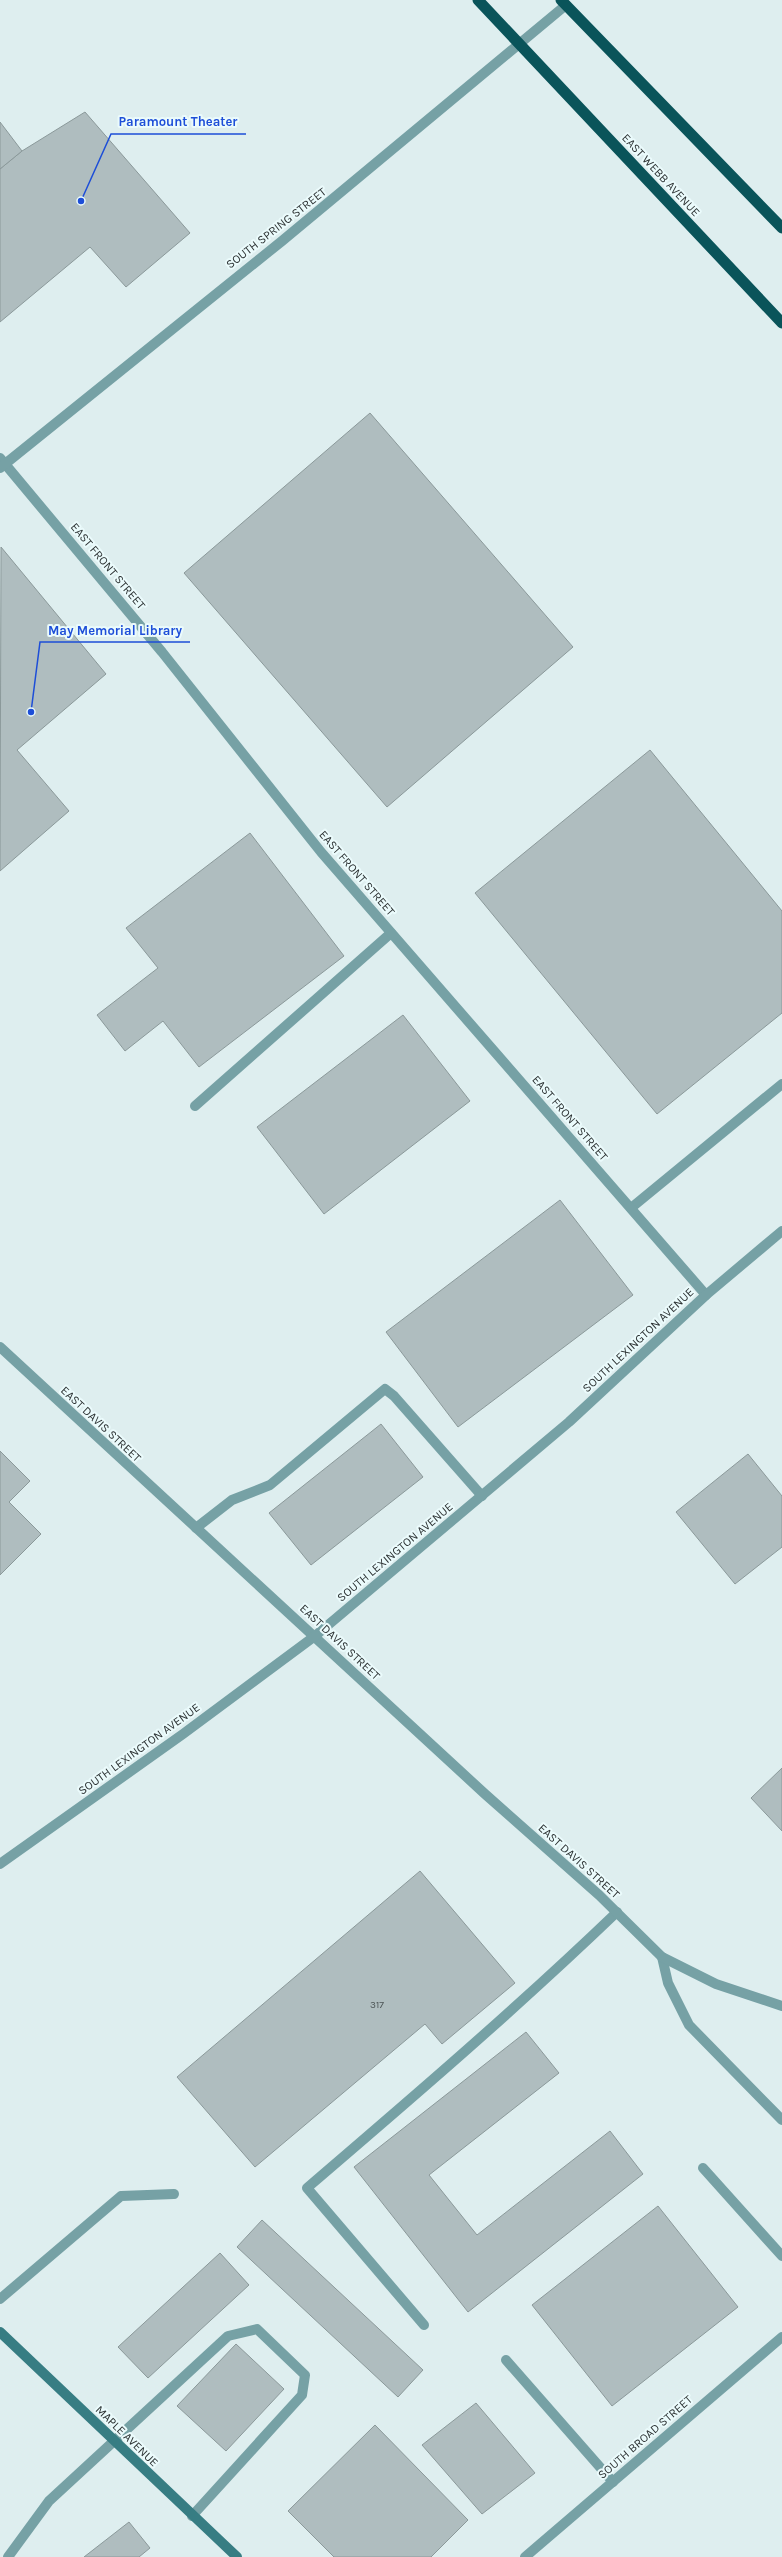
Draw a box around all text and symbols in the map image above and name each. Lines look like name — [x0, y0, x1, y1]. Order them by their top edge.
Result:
callout: Paramount Theater — [111, 109, 246, 134]
text: Paramount Theater — [119, 114, 238, 129]
street label: EAST WEBB AVENUE — [619, 131, 703, 219]
street label: SOUTH SPRING STREET — [223, 185, 329, 271]
street label: EAST FRONT STREET — [68, 520, 148, 612]
callout: May Memorial Library — [40, 617, 190, 642]
text: May Memorial Library — [48, 623, 182, 638]
street label: EAST FRONT STREET — [316, 828, 398, 918]
street label: EAST FRONT STREET — [529, 1073, 611, 1163]
street label: SOUTH LEXINGTON AVENUE — [580, 1285, 696, 1395]
street label: EAST DAVIS STREET — [58, 1383, 144, 1465]
street label: SOUTH LEXINGTON AVENUE — [334, 1499, 456, 1605]
street label: EAST DAVIS STREET — [297, 1601, 383, 1683]
street label: SOUTH LEXINGTON AVENUE — [76, 1700, 202, 1798]
street label: EAST DAVIS STREET — [535, 1821, 623, 1901]
house number: 317 — [370, 1999, 384, 2011]
street label: SOUTH BROAD STREET — [595, 2392, 695, 2482]
street label: MAPLE AVENUE — [93, 2403, 161, 2469]

